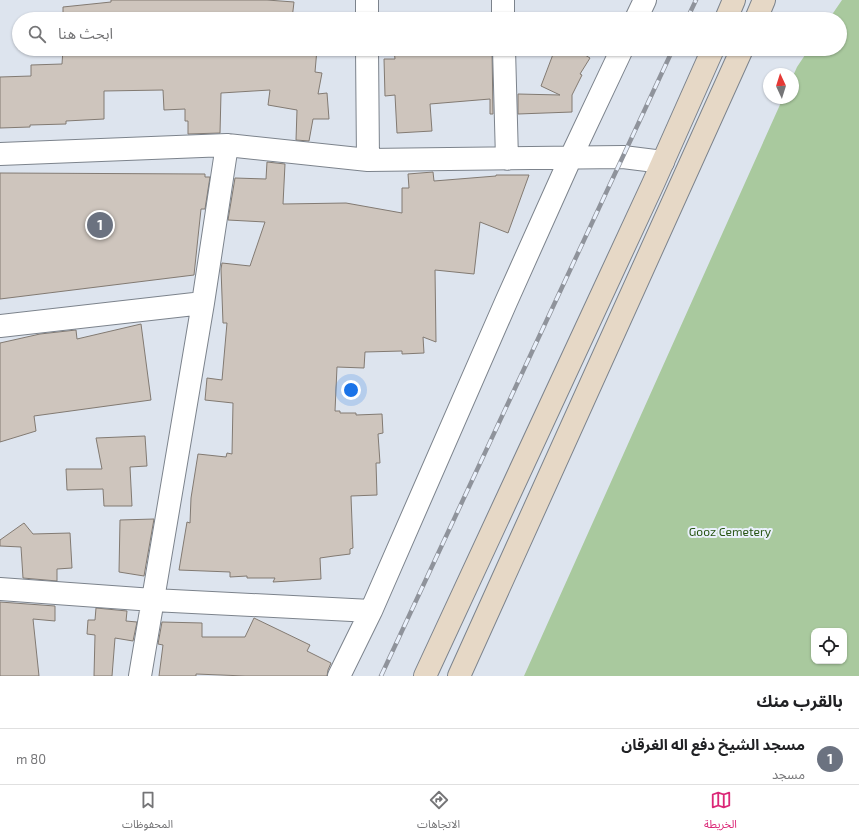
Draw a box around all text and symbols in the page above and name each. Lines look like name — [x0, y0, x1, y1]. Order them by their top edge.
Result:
search box — [12, 12, 847, 56]
icon: search — [26, 23, 48, 45]
text: ابحث هنا — [58, 24, 113, 42]
north arrow — [763, 68, 799, 104]
pin: 1 — [87, 210, 113, 240]
your location — [341, 380, 361, 400]
park label: Gooz Cemetery — [689, 524, 772, 538]
map controls — [811, 628, 847, 664]
button: locate — [811, 628, 847, 664]
text: بالقرب منك — [756, 690, 843, 710]
text: مسجد الشيخ دفع اله الغرقان — [621, 735, 805, 753]
text: 80 m — [16, 751, 46, 767]
text: 1 — [827, 751, 833, 767]
text: مسجد — [772, 766, 805, 782]
tab: المحفوظات — [122, 789, 173, 836]
tab: الاتجاهات — [417, 789, 460, 836]
tab: الخريطة — [704, 789, 737, 836]

